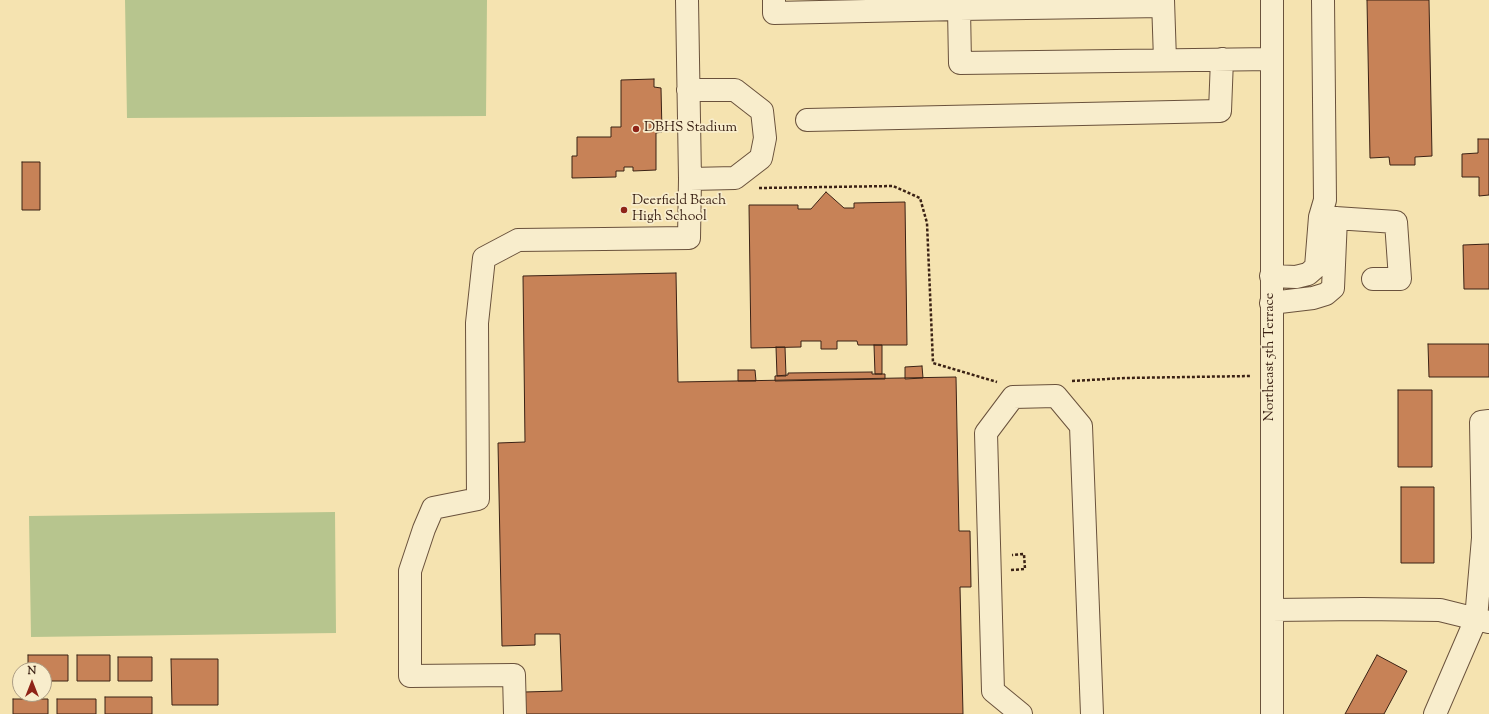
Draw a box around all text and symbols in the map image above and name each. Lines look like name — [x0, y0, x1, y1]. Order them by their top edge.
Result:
place label: DBHS Stadium — [644, 121, 737, 137]
marker: DBHS Stadium — [631, 124, 641, 134]
place label: Deerfield Beach High School — [632, 194, 726, 226]
marker: Deerfield Beach High School — [619, 205, 629, 215]
street label: Northeast 5th Terrace — [1263, 293, 1279, 421]
north arrow — [12, 662, 52, 702]
text: N — [28, 663, 36, 679]

